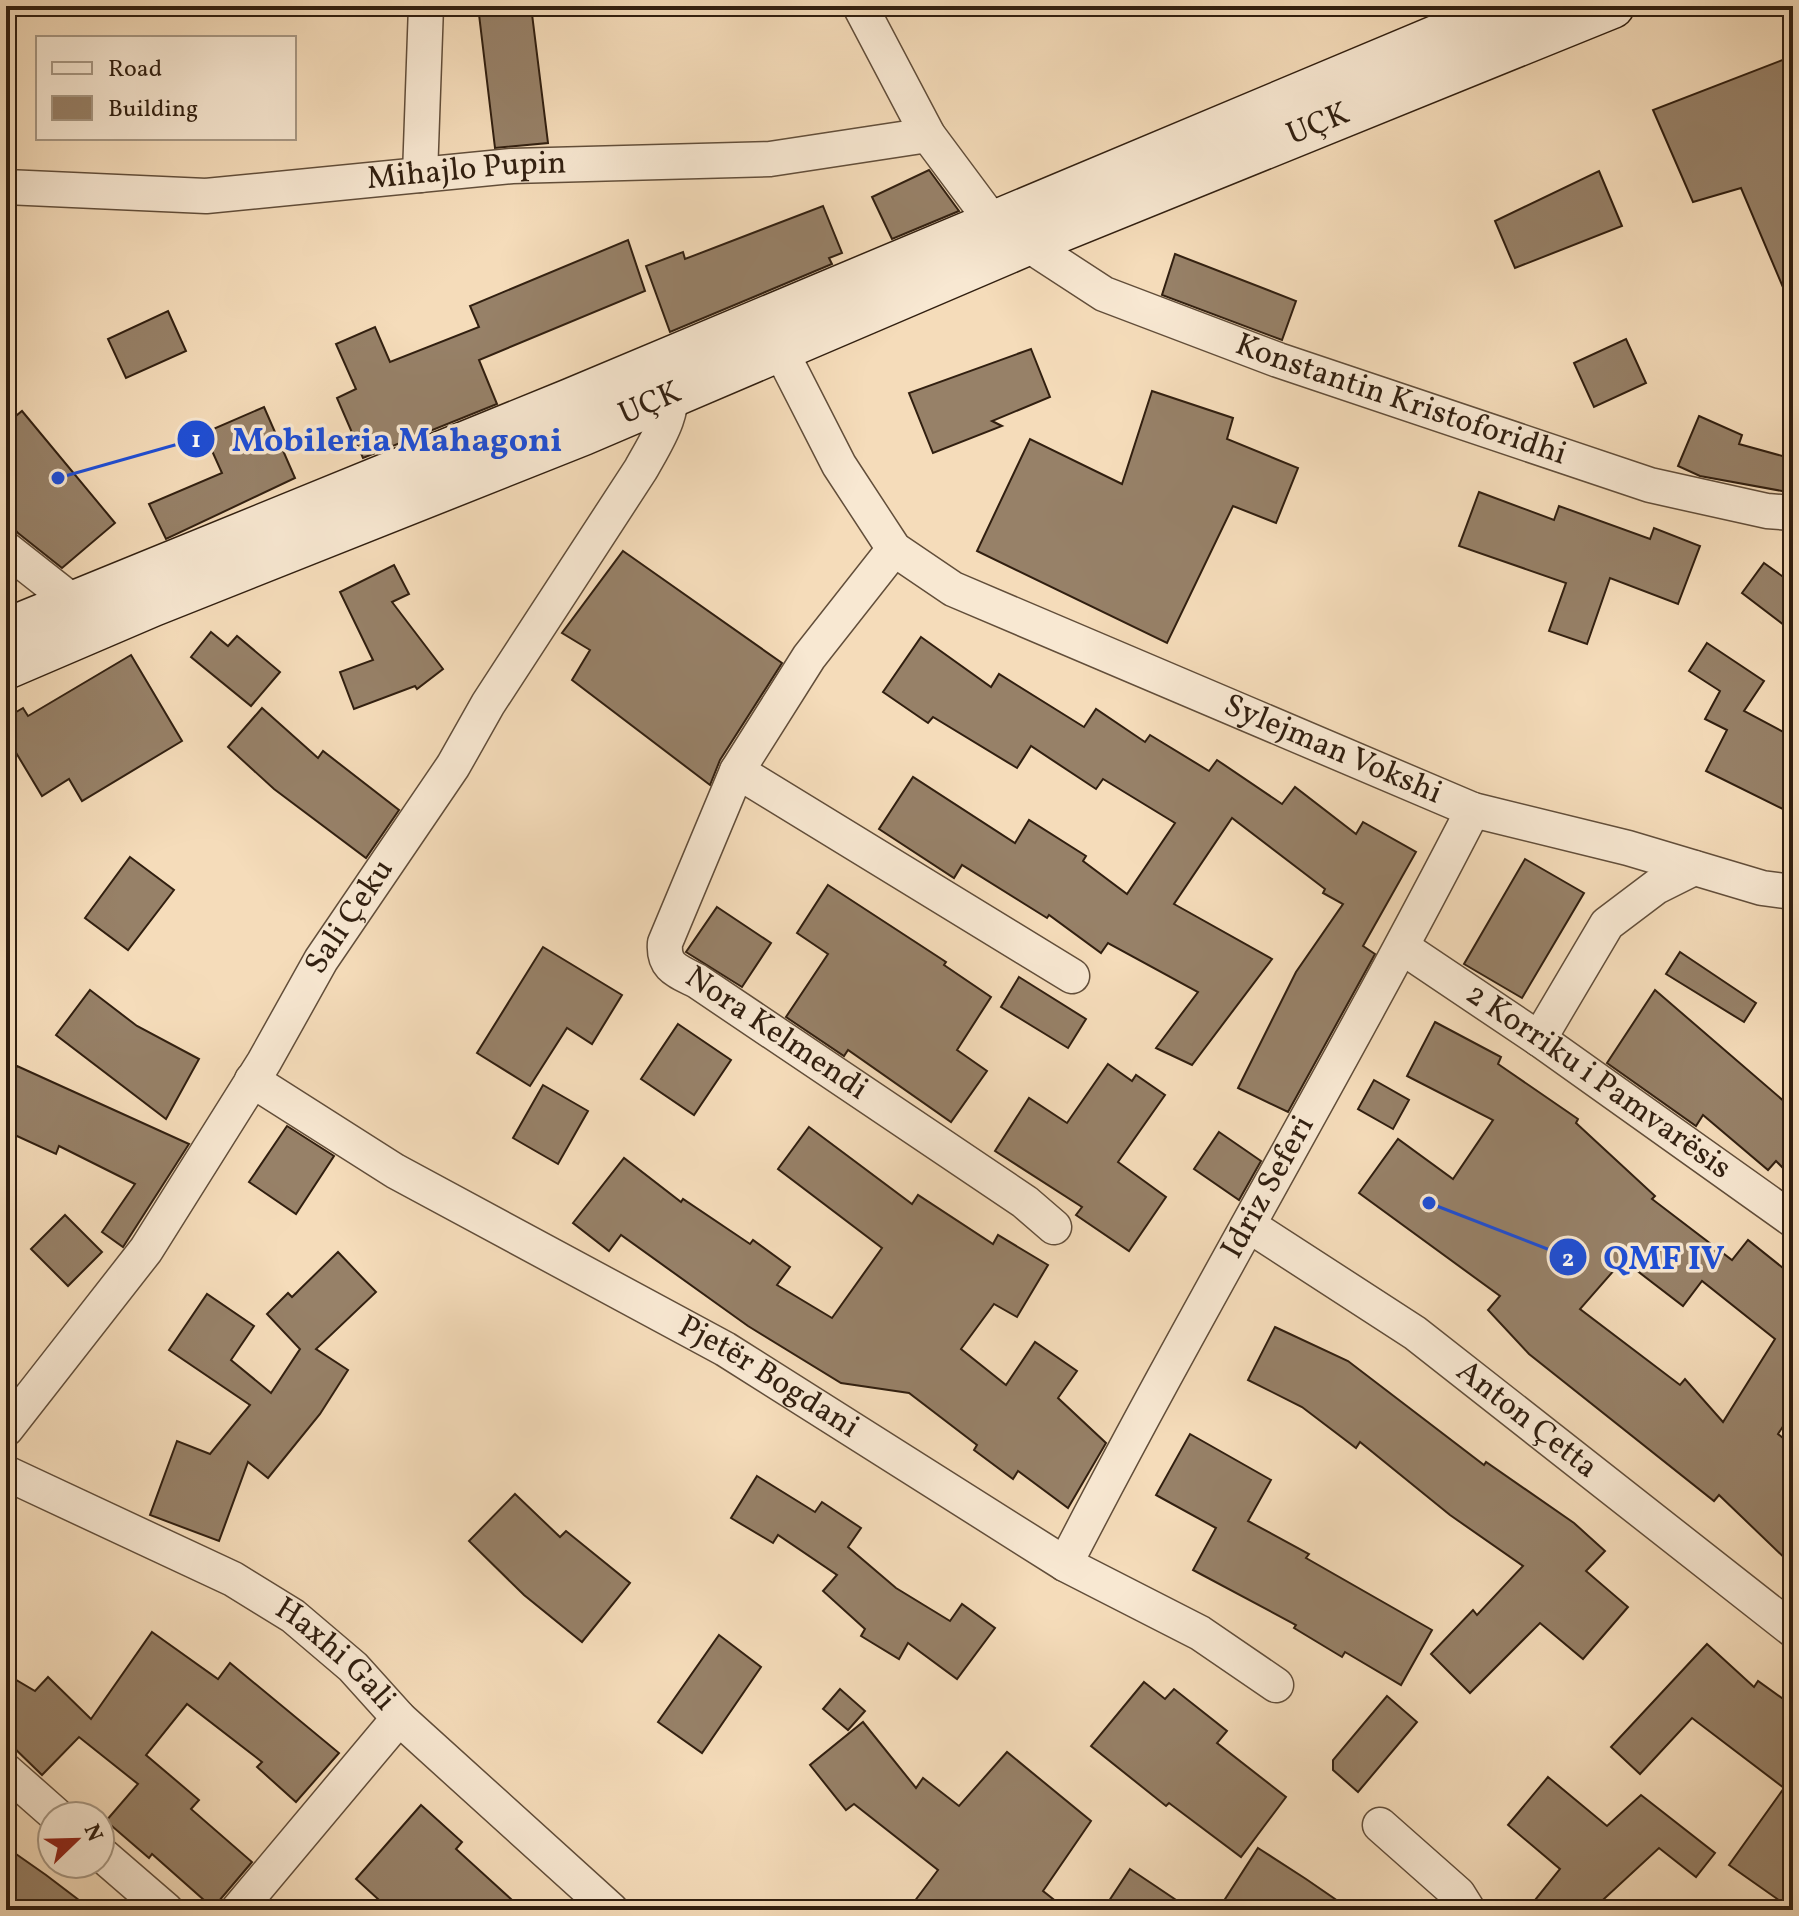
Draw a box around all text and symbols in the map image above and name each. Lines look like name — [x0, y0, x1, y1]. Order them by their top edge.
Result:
legend — [36, 36, 296, 140]
text: Road — [108, 53, 162, 87]
text: Building — [108, 93, 198, 127]
street label: UÇK — [1280, 93, 1356, 157]
street label: Mihajlo Pupin — [365, 143, 567, 202]
street label: Konstantin Kristoforidhi — [1229, 324, 1572, 477]
street label: UÇK — [612, 371, 689, 437]
callout: Mobileria Mahagoni — [176, 410, 579, 468]
text: Mobileria Mahagoni — [232, 419, 562, 466]
text: 1 — [191, 424, 201, 458]
street label: Sylejman Vokshi — [1217, 684, 1448, 816]
street label: Sali Çeku — [295, 851, 405, 982]
street label: Nora Kelmendi — [676, 957, 876, 1112]
street label: 2 Korriku i Pamvarësis — [1456, 973, 1740, 1191]
street label: Idriz Seferi — [1212, 1108, 1326, 1267]
callout: QMF IV — [1548, 1228, 1741, 1286]
text: QMF IV — [1603, 1237, 1725, 1284]
text: 2 — [1562, 1243, 1574, 1277]
street label: Pjetër Bogdani — [670, 1305, 867, 1450]
street label: Anton Çetta — [1446, 1351, 1606, 1490]
street label: Haxhi Gali — [266, 1588, 405, 1721]
north arrow — [36, 1800, 116, 1880]
text: N — [75, 1820, 110, 1847]

